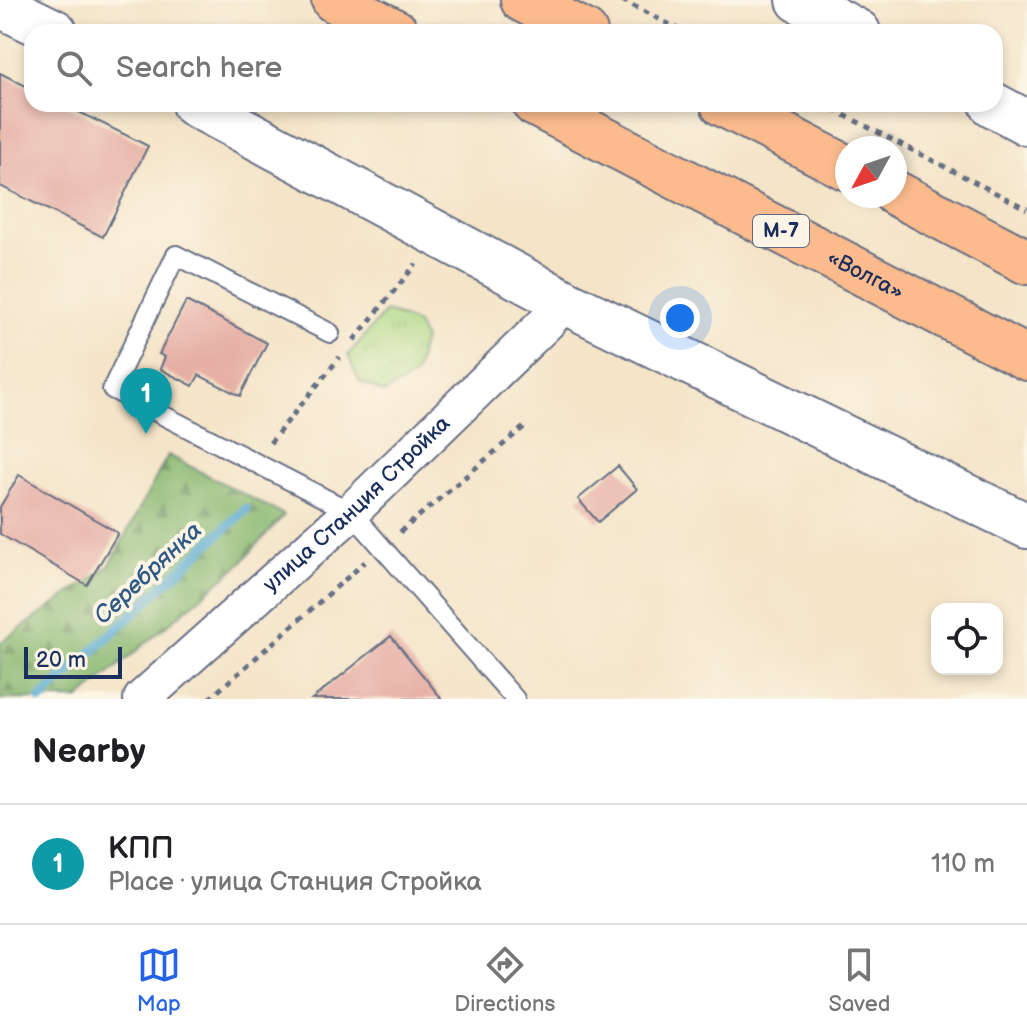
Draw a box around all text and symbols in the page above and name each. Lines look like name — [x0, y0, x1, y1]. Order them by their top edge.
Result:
search box — [24, 24, 1003, 112]
icon: search — [52, 46, 96, 90]
text: Search here — [116, 50, 282, 86]
north arrow — [835, 136, 907, 208]
road number: М-7 — [753, 215, 809, 247]
street label: «Волга» — [823, 244, 908, 306]
your location — [660, 298, 700, 338]
pin: 1 — [120, 368, 172, 434]
street label: улица Станция Стройка — [257, 410, 456, 598]
water label: Серебрянка — [88, 516, 208, 630]
map controls — [931, 603, 1003, 675]
button: locate — [931, 603, 1003, 675]
scale bar — [24, 643, 122, 679]
text: 20 m — [36, 647, 86, 674]
text: Nearby — [32, 731, 146, 772]
text: КПП — [108, 831, 174, 867]
text: 1 — [53, 849, 63, 880]
text: 110 m — [931, 849, 995, 880]
text: Place · улица Станция Стройка — [108, 867, 482, 898]
tab: Map — [137, 943, 181, 1018]
tab: Directions — [454, 943, 555, 1018]
tab: Saved — [829, 943, 890, 1018]

